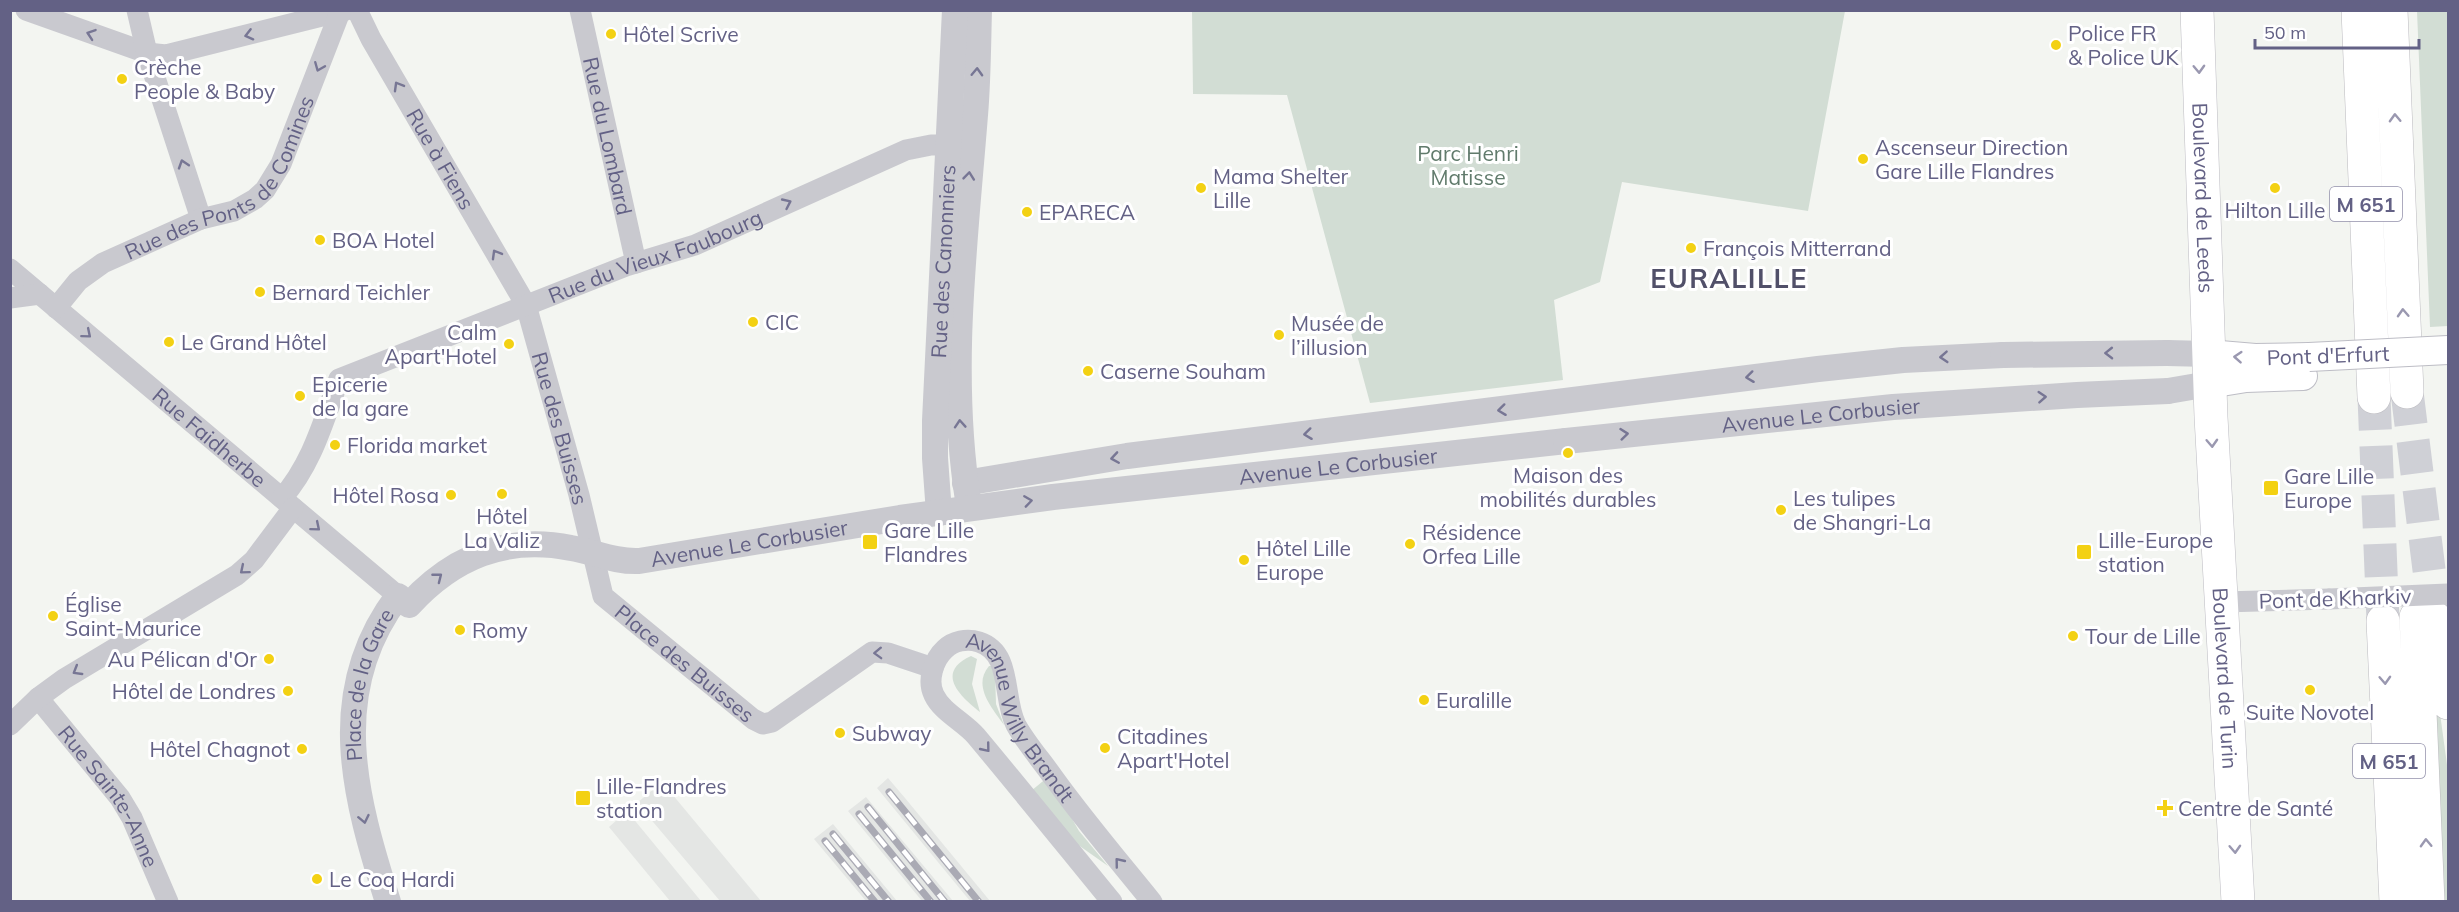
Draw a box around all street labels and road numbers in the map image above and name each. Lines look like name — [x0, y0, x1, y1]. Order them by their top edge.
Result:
street label: Rue du Lombard — [578, 55, 638, 217]
street label: Rue des Ponts de Comines — [120, 92, 319, 265]
street label: Boulevard de Leeds — [2187, 102, 2220, 294]
street label: Rue à Fiens — [401, 104, 480, 214]
street label: Rue des Canonniers — [925, 164, 960, 359]
road number: M 651 — [2330, 187, 2402, 221]
street label: Rue du Vieux Faubourg — [544, 204, 766, 308]
street label: Pont d'Erfurt — [2266, 340, 2390, 370]
street label: Rue des Buisses — [527, 349, 594, 507]
street label: Rue Faidherbe — [147, 382, 272, 492]
street label: Avenue Le Corbusier — [1720, 392, 1921, 438]
street label: Avenue Le Corbusier — [1238, 442, 1439, 490]
street label: Avenue Le Corbusier — [649, 514, 850, 572]
street label: Pont de Kharkiv — [2258, 582, 2412, 614]
street label: Boulevard de Turin — [2208, 587, 2244, 770]
street label: Place des Buisses — [610, 598, 760, 728]
street label: Place de la Gare — [340, 603, 399, 762]
street label: Avenue Willy Brandt — [964, 627, 1080, 807]
street label: Rue Sainte-Anne — [53, 720, 164, 871]
road number: M 651 — [2353, 744, 2425, 778]

